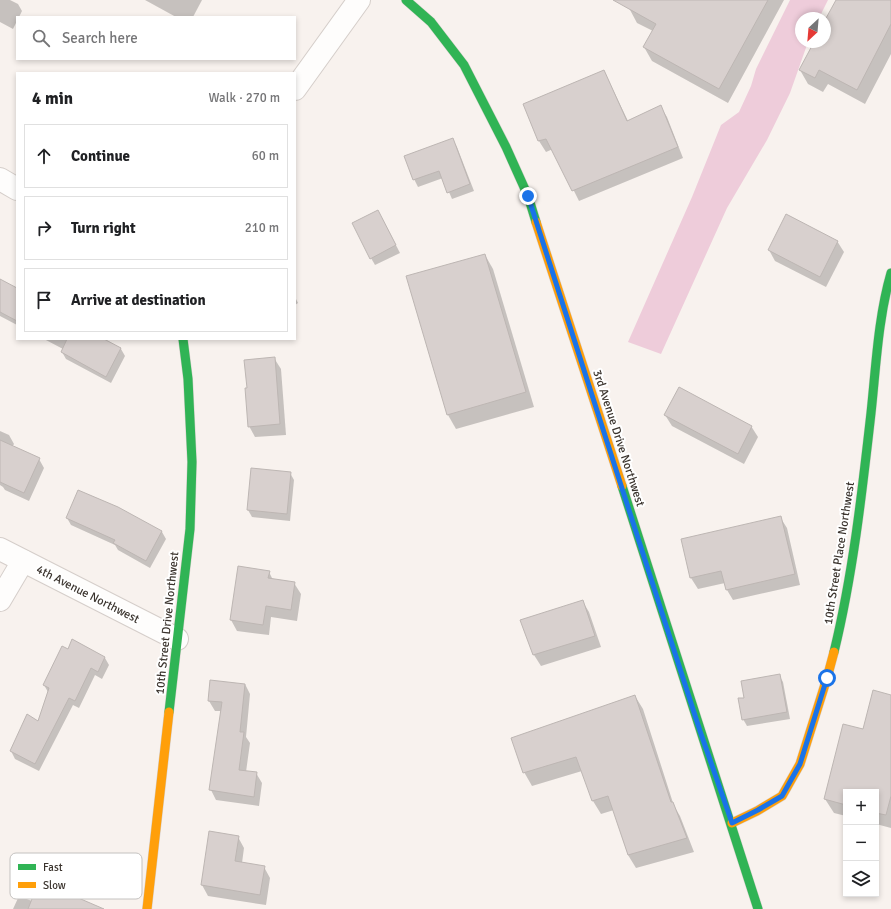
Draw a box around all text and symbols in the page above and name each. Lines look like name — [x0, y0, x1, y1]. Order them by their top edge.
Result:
north arrow — [795, 12, 831, 48]
search box — [16, 16, 296, 60]
icon: search — [30, 27, 52, 49]
text: Search here — [62, 29, 138, 47]
text: 4 min — [32, 88, 73, 109]
text: Walk · 270 m — [209, 90, 280, 106]
icon: ahead — [33, 145, 55, 167]
text: Continue — [71, 147, 130, 165]
text: 60 m — [252, 148, 279, 164]
route end — [519, 187, 537, 205]
icon: right — [33, 217, 55, 239]
text: Turn right — [71, 219, 136, 237]
text: 210 m — [245, 220, 279, 236]
icon: arrive — [33, 289, 55, 311]
text: Arrive at destination — [71, 291, 206, 309]
street label: 3rd Avenue Drive Northwest — [589, 368, 648, 508]
street label: 10th Street Place Northwest — [821, 481, 858, 626]
street label: 10th Street Drive Northwest — [153, 551, 182, 695]
street label: 4th Avenue Northwest — [34, 562, 142, 627]
route start — [818, 669, 836, 687]
map controls — [843, 789, 879, 897]
button: + — [843, 789, 879, 825]
button: − — [843, 825, 879, 861]
legend — [10, 853, 142, 899]
text: Fast — [43, 861, 63, 874]
button: layers — [843, 861, 879, 897]
text: Slow — [43, 879, 66, 892]

